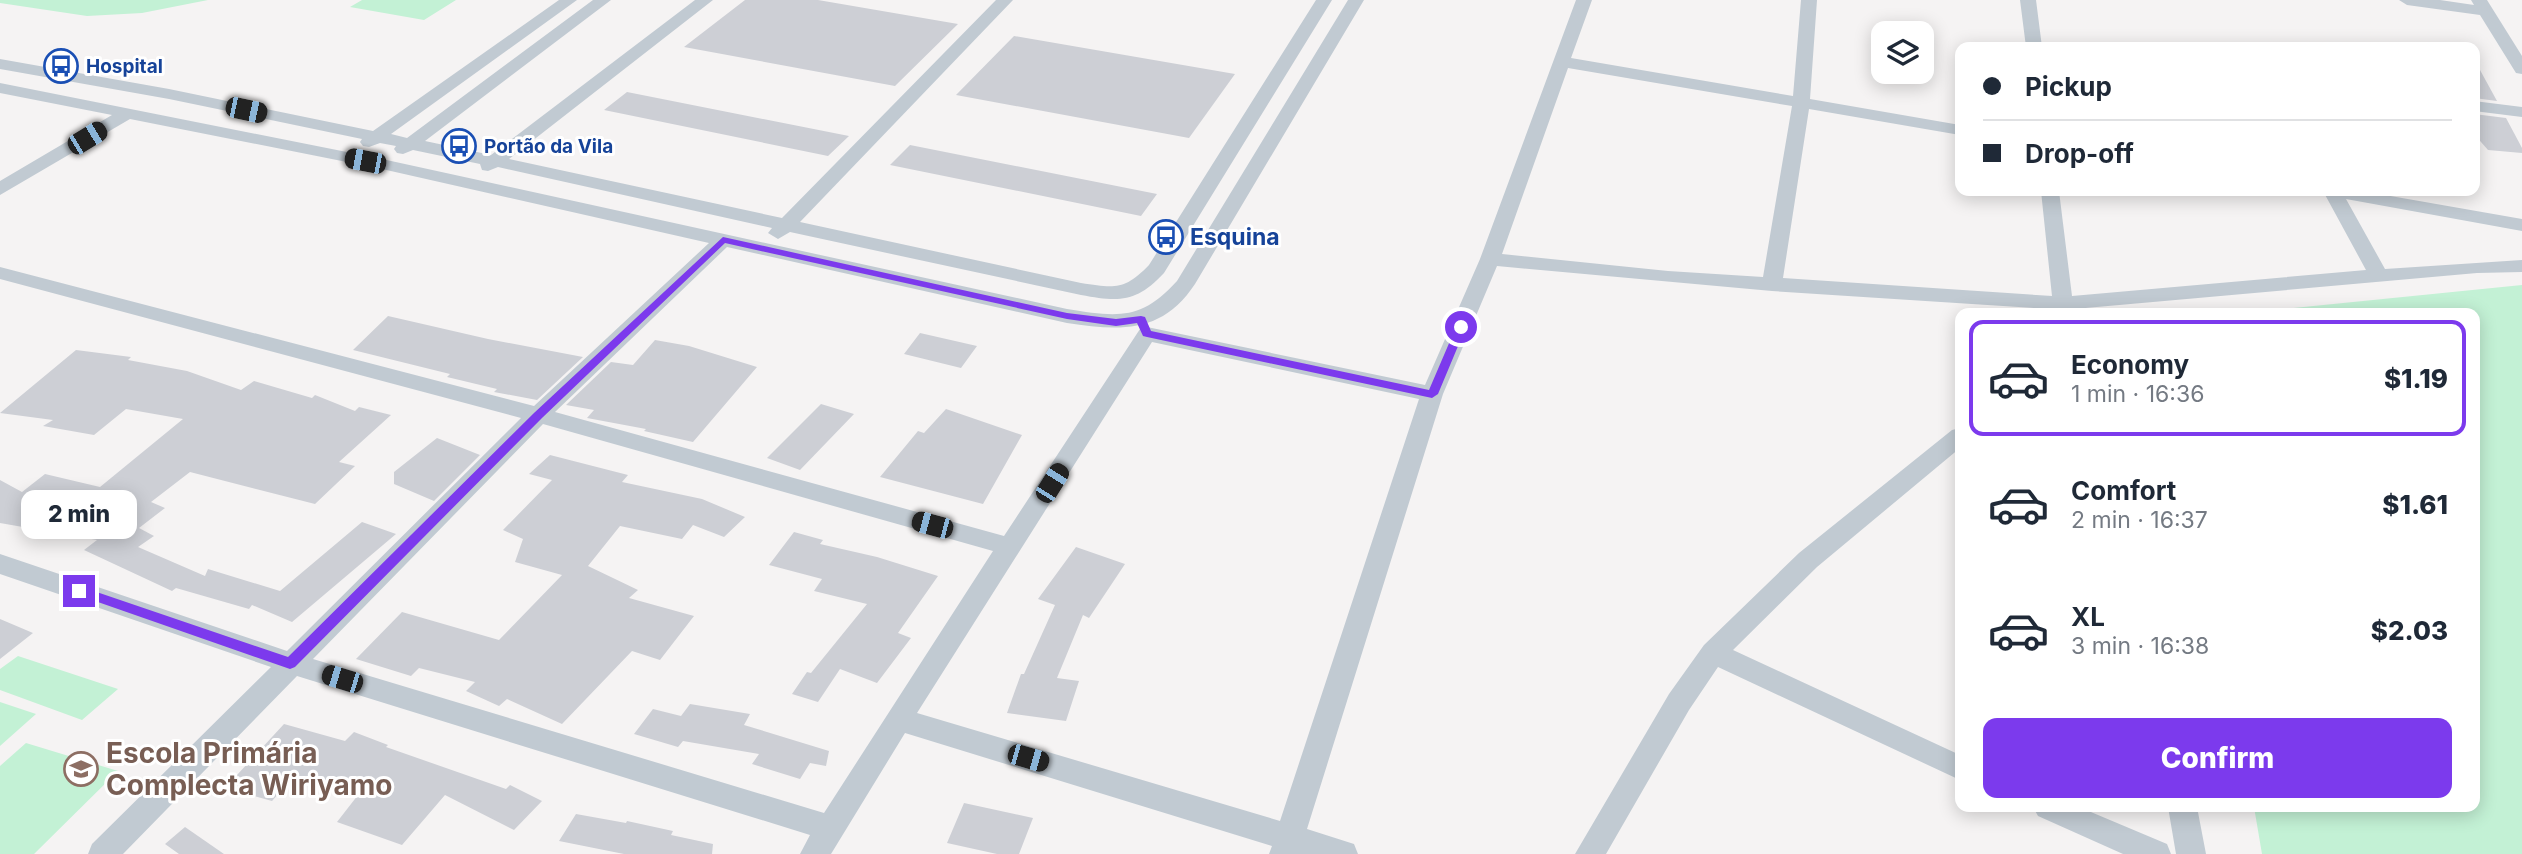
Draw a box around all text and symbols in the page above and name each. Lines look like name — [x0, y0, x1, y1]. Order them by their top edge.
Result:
map controls — [1871, 21, 1934, 84]
button: layers — [1871, 21, 1934, 84]
bus stop icon: Hospital — [42, 47, 80, 85]
place label: Hospital — [86, 55, 163, 78]
text: Pickup — [2025, 71, 2112, 102]
car — [224, 95, 269, 125]
car — [64, 118, 111, 158]
bus stop icon: Portão da Vila — [440, 127, 478, 165]
place label: Portão da Vila — [484, 135, 613, 158]
text: Drop-off — [2025, 138, 2134, 169]
car — [343, 147, 388, 175]
bus stop icon: Esquina — [1147, 218, 1185, 256]
place label: Esquina — [1190, 223, 1280, 251]
route start — [1445, 311, 1477, 343]
icon: car — [1987, 347, 2050, 410]
text: Economy — [2071, 349, 2189, 380]
text: $1.19 — [2384, 363, 2448, 394]
text: 1 min · 16:36 — [2071, 380, 2204, 408]
car — [1032, 460, 1073, 506]
icon: car — [1987, 473, 2050, 536]
text: Comfort — [2071, 475, 2176, 506]
text: $1.61 — [2382, 489, 2448, 520]
callout: 2 min — [21, 490, 137, 538]
text: 2 min — [48, 500, 110, 528]
text: 2 min · 16:37 — [2071, 506, 2208, 534]
car — [909, 509, 956, 541]
route end — [63, 575, 95, 607]
icon: car — [1987, 599, 2050, 662]
text: XL — [2071, 601, 2105, 632]
text: $2.03 — [2371, 615, 2448, 646]
text: 3 min · 16:38 — [2071, 632, 2209, 660]
car — [319, 663, 366, 695]
button: Confirm — [1983, 718, 2452, 798]
place label: Escola Primária Complecta Wiriyamo — [106, 736, 393, 802]
car — [1005, 742, 1052, 774]
school or university icon: Escola Primária Complecta Wiriyamo — [62, 750, 100, 788]

